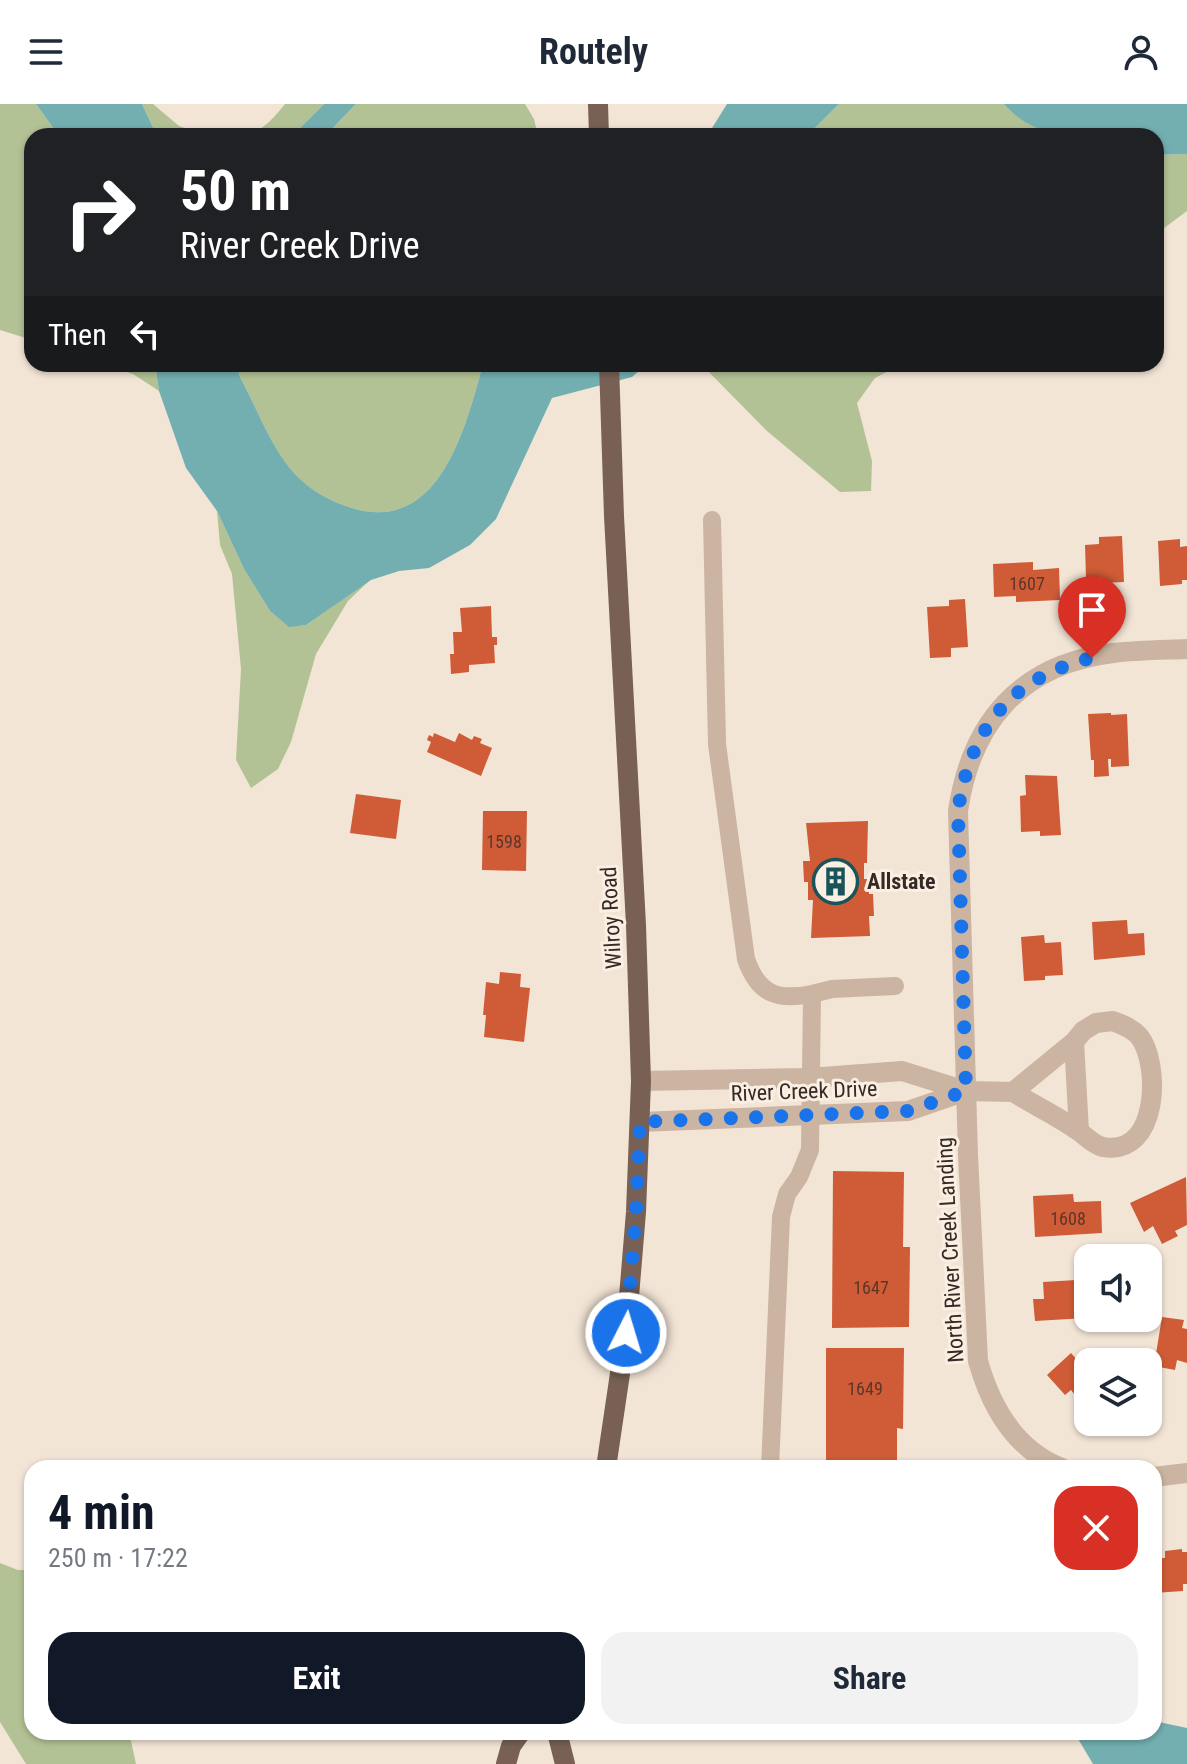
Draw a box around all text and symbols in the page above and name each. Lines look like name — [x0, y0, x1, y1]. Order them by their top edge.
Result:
icon: menu — [24, 30, 68, 74]
icon: person — [1119, 30, 1163, 74]
text: Routely — [539, 31, 648, 73]
text: 50 m — [180, 158, 291, 224]
icon: right — [48, 160, 152, 264]
text: River Creek Drive — [180, 225, 420, 267]
icon: left — [123, 312, 167, 356]
text: Then — [48, 317, 107, 352]
house number: 1607 — [1009, 573, 1045, 594]
pin — [1058, 576, 1126, 658]
icon: arrive — [1070, 588, 1114, 632]
house number: 1598 — [486, 831, 522, 852]
building icon: Allstate — [812, 857, 860, 905]
street label: Wilroy Road — [596, 866, 626, 970]
place label: Allstate — [867, 869, 936, 894]
street label: River Creek Drive — [730, 1076, 878, 1106]
street label: North River Creek Landing — [932, 1137, 968, 1363]
house number: 1608 — [1050, 1208, 1086, 1229]
map controls — [1074, 1244, 1162, 1436]
button: sound — [1074, 1244, 1162, 1332]
house number: 1647 — [853, 1277, 889, 1298]
position arrow — [584, 1291, 668, 1375]
button: layers — [1074, 1348, 1162, 1436]
house number: 1649 — [847, 1378, 883, 1399]
text: 4 min — [48, 1484, 155, 1541]
button: close — [1054, 1486, 1138, 1570]
text: 250 m · 17:22 — [48, 1543, 188, 1573]
button: Exit — [48, 1632, 585, 1724]
button: Share — [601, 1632, 1138, 1724]

